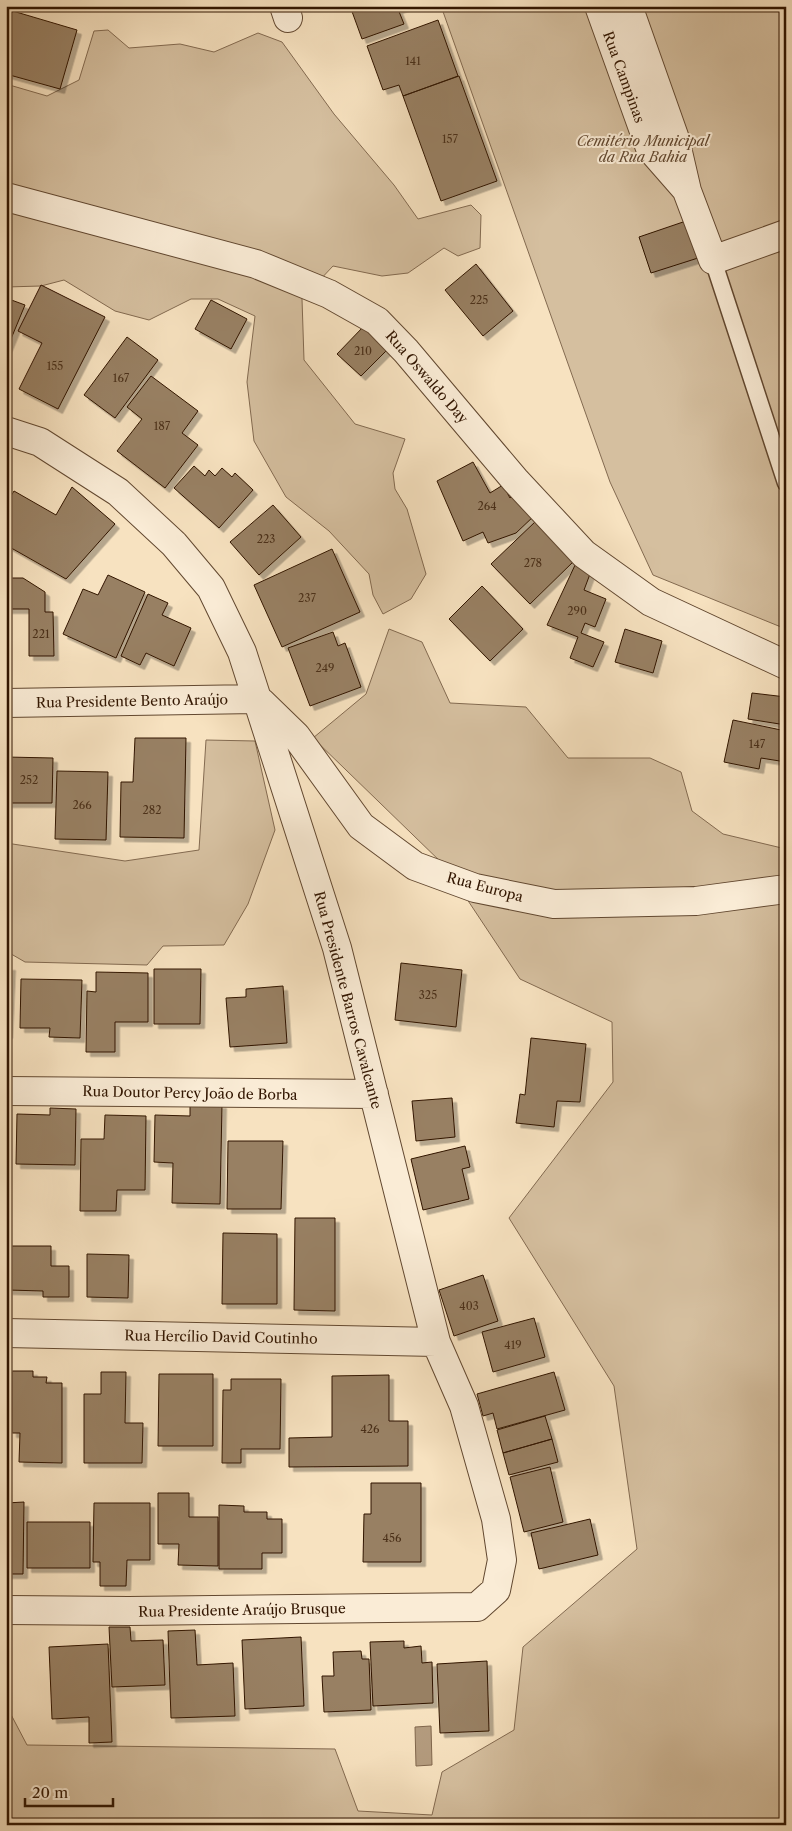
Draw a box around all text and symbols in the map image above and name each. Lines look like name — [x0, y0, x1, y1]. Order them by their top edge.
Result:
street label: Rua Campinas — [599, 29, 649, 125]
house number: 141 — [405, 54, 421, 68]
house number: 157 — [442, 132, 459, 146]
park label: Cemitério Municipal da Rua Bahia — [577, 132, 711, 166]
house number: 225 — [470, 293, 488, 307]
street label: Rua Oswaldo Day — [382, 327, 472, 427]
house number: 210 — [354, 344, 372, 358]
house number: 155 — [47, 359, 63, 373]
house number: 167 — [113, 371, 130, 385]
house number: 187 — [154, 419, 171, 433]
house number: 264 — [477, 499, 497, 513]
house number: 223 — [257, 532, 275, 546]
house number: 278 — [524, 556, 542, 570]
house number: 237 — [298, 591, 316, 605]
house number: 290 — [567, 604, 587, 618]
house number: 221 — [32, 627, 50, 641]
house number: 249 — [315, 661, 335, 675]
street label: Rua Presidente Bento Araújo — [36, 690, 228, 712]
house number: 147 — [749, 737, 766, 751]
house number: 252 — [20, 773, 38, 787]
house number: 266 — [72, 798, 92, 812]
house number: 282 — [142, 803, 162, 817]
street label: Rua Europa — [445, 868, 526, 906]
street label: Rua Presidente Barros Cavalcante — [310, 889, 386, 1111]
house number: 325 — [419, 988, 437, 1002]
street label: Rua Doutor Percy João de Borba — [82, 1082, 298, 1104]
house number: 403 — [459, 1299, 479, 1313]
street label: Rua Hercílio David Coutinho — [124, 1326, 318, 1348]
house number: 419 — [504, 1338, 522, 1352]
house number: 426 — [360, 1422, 380, 1436]
house number: 456 — [383, 1531, 402, 1545]
street label: Rua Presidente Araújo Brusque — [138, 1599, 346, 1621]
scale bar — [25, 1776, 112, 1808]
text: 20 m — [32, 1783, 68, 1802]

